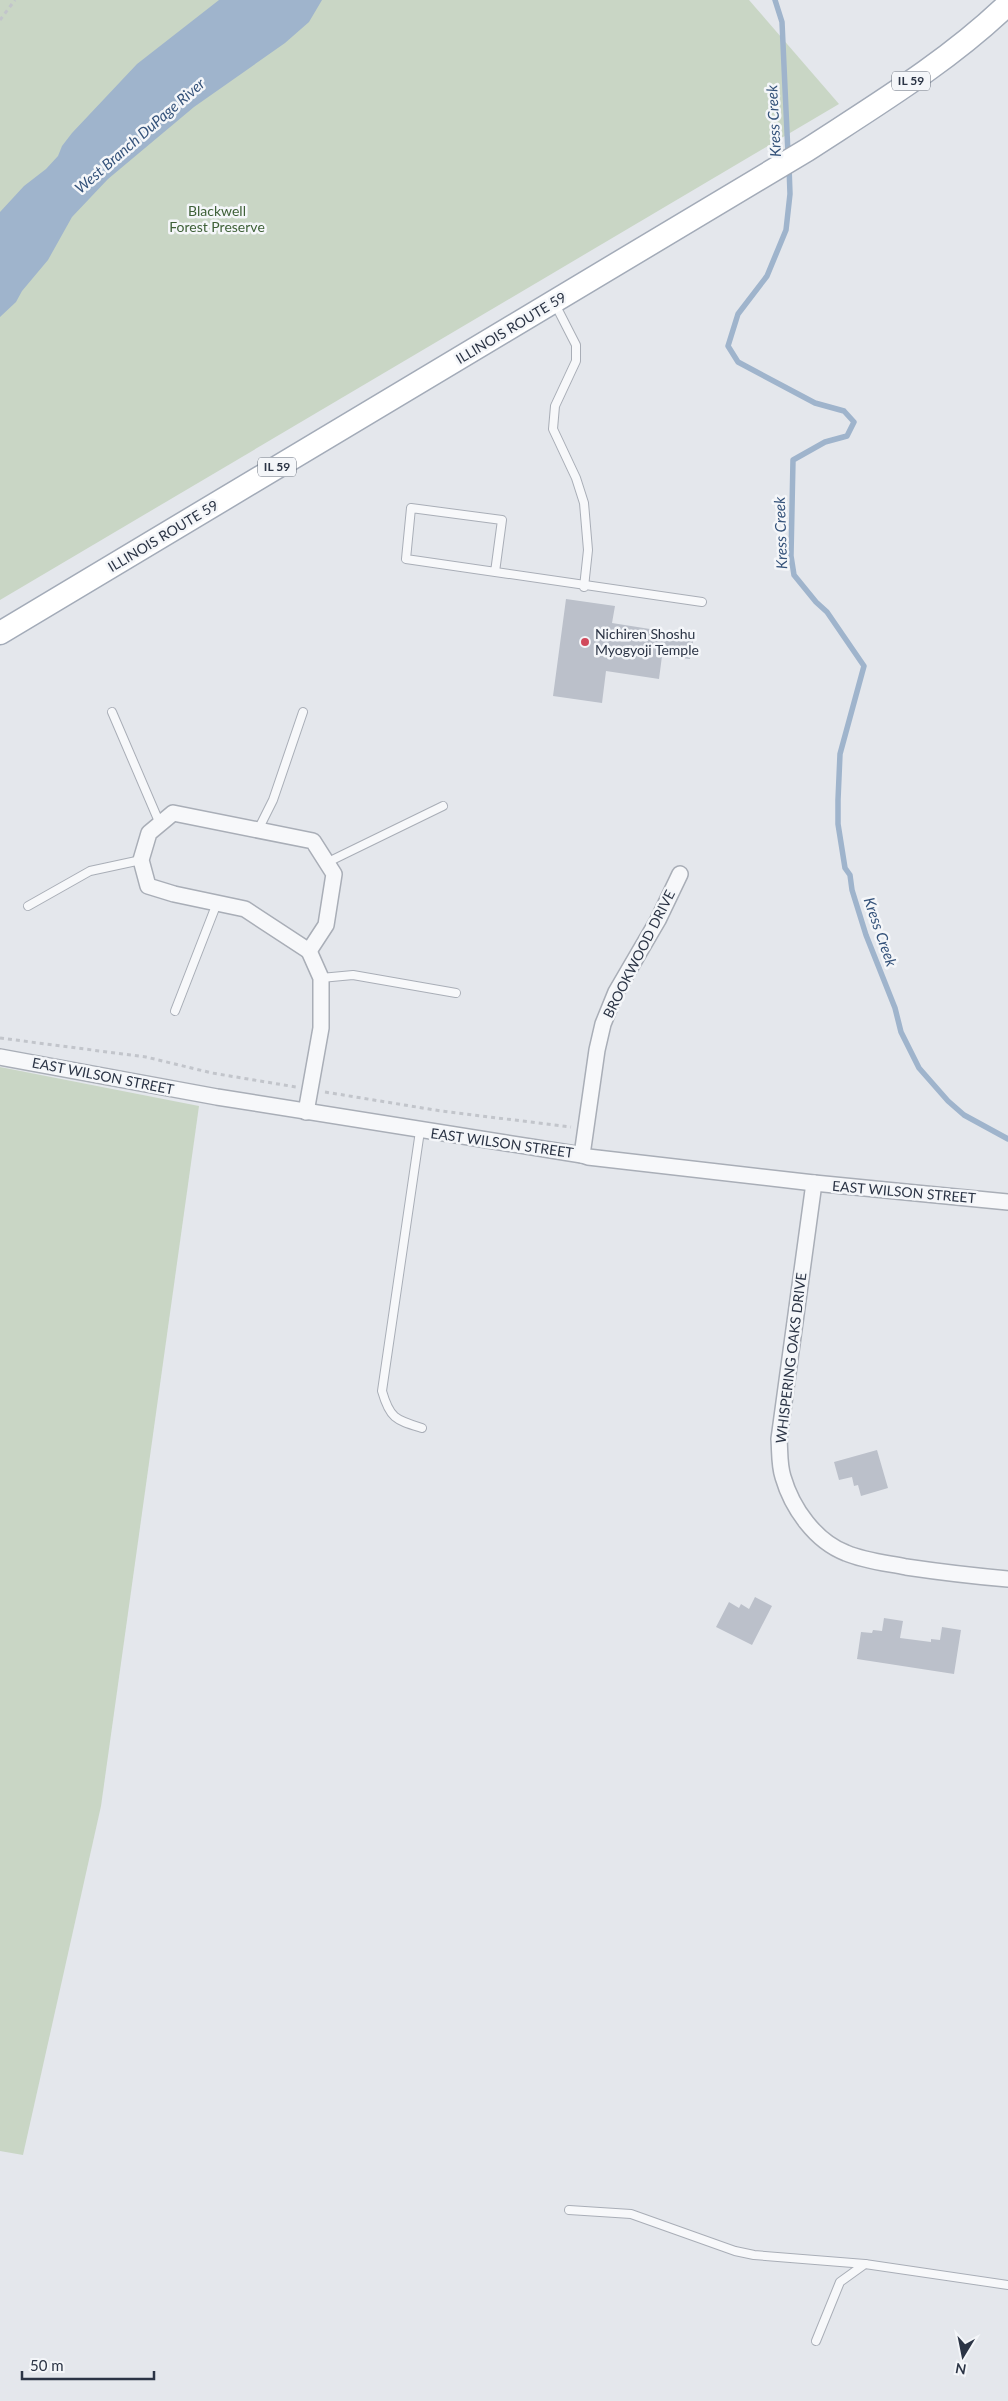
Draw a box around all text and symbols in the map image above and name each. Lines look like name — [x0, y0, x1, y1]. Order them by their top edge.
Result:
road number: IL 59 — [892, 72, 930, 90]
water label: West Branch DuPage River — [71, 73, 209, 197]
water label: Kress Creek — [762, 84, 784, 158]
park label: Blackwell Forest Preserve — [169, 202, 265, 235]
street label: ILLINOIS ROUTE 59 — [453, 288, 569, 367]
road number: IL 59 — [258, 458, 296, 477]
street label: ILLINOIS ROUTE 59 — [105, 496, 221, 575]
water label: Kress Creek — [770, 496, 790, 569]
place label: Nichiren Shoshu Myogyoji Temple — [595, 625, 699, 658]
marker: Nichiren Shoshu Myogyoji Temple — [579, 636, 591, 648]
street label: BROOKWOOD DRIVE — [599, 887, 678, 1021]
water label: Kress Creek — [861, 895, 902, 970]
street label: EAST WILSON STREET — [31, 1053, 176, 1098]
street label: EAST WILSON STREET — [430, 1124, 575, 1161]
street label: EAST WILSON STREET — [831, 1177, 977, 1206]
street label: WHISPERING OAKS DRIVE — [772, 1271, 809, 1444]
north arrow — [938, 2331, 988, 2381]
scale bar — [22, 2348, 155, 2380]
text: 50 m — [30, 2356, 64, 2374]
text: N — [954, 2360, 967, 2379]

